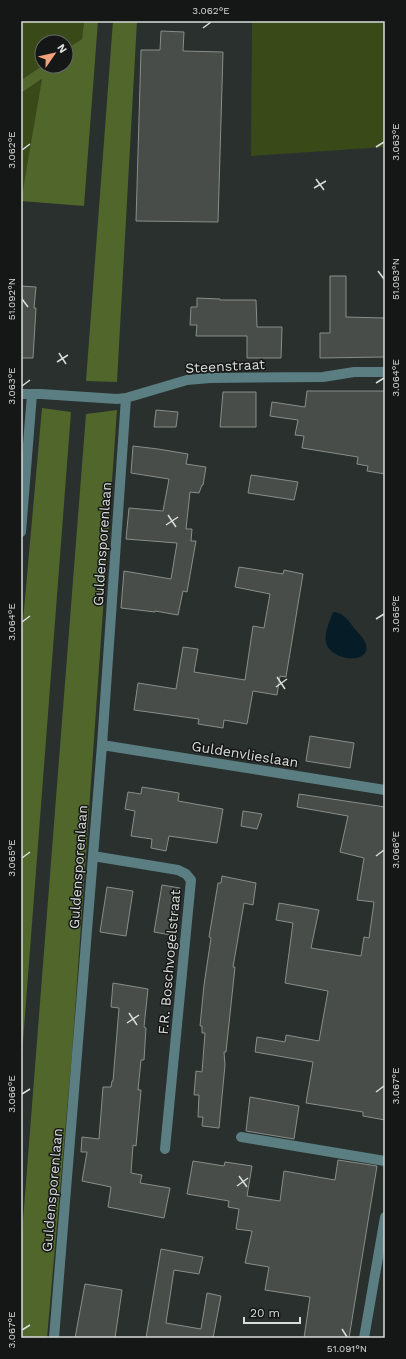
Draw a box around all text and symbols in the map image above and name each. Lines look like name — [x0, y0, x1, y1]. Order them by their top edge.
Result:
text: 3.062°E — [192, 5, 230, 16]
north arrow — [34, 34, 74, 74]
text: N — [54, 42, 70, 56]
text: 3.063°E — [390, 123, 401, 161]
text: 3.062°E — [6, 131, 17, 169]
text: 51.093°N — [390, 258, 401, 300]
text: 51.092°N — [6, 278, 17, 320]
street label: Steenstraat — [185, 356, 265, 376]
text: 3.064°E — [390, 359, 401, 397]
text: 3.063°E — [6, 367, 17, 405]
street label: Guldensporenlaan — [90, 482, 114, 606]
text: 3.065°E — [390, 595, 401, 633]
text: 3.064°E — [6, 603, 17, 641]
street label: Guldenvlieslaan — [190, 738, 300, 770]
street label: Guldensporenlaan — [66, 805, 90, 929]
text: 3.066°E — [390, 831, 401, 869]
text: 3.065°E — [6, 839, 17, 877]
street label: F.R. Boschvogelstraat — [155, 889, 183, 1035]
text: 3.067°E — [390, 1067, 401, 1105]
text: 3.066°E — [6, 1075, 17, 1113]
street label: Guldensporenlaan — [39, 1127, 65, 1253]
scale bar — [244, 1299, 300, 1325]
text: 20 m — [250, 1306, 280, 1320]
text: 3.067°E — [6, 1311, 17, 1349]
text: 51.091°N — [327, 1343, 367, 1354]

